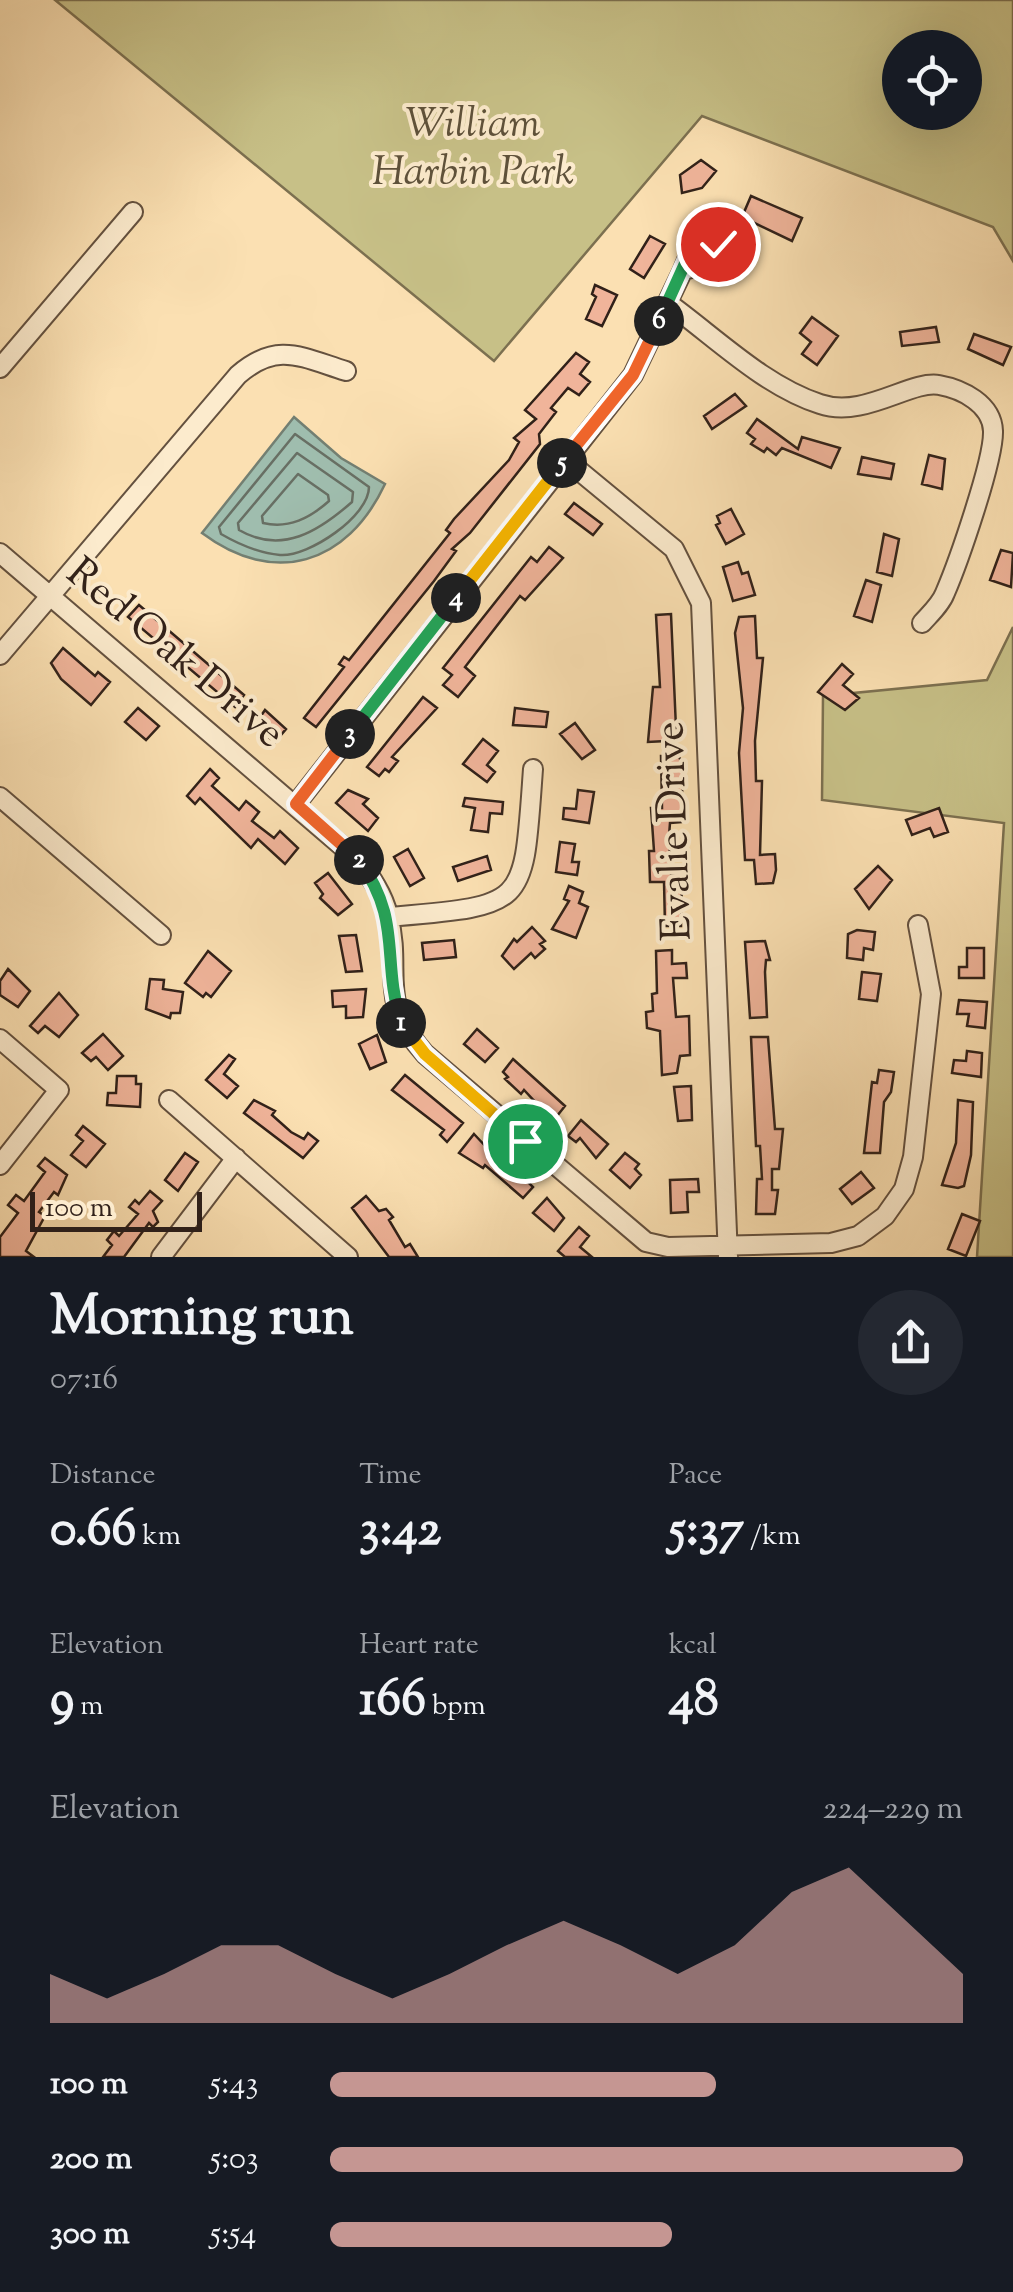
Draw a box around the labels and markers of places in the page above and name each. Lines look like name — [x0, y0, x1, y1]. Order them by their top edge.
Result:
pin — [676, 202, 761, 287]
pin: 6 — [634, 296, 684, 346]
pin: 5 — [537, 438, 587, 488]
pin: 4 — [431, 573, 481, 623]
pin: 3 — [325, 709, 375, 759]
pin: 2 — [334, 835, 384, 885]
pin: 1 — [376, 998, 426, 1048]
pin — [483, 1099, 568, 1184]

